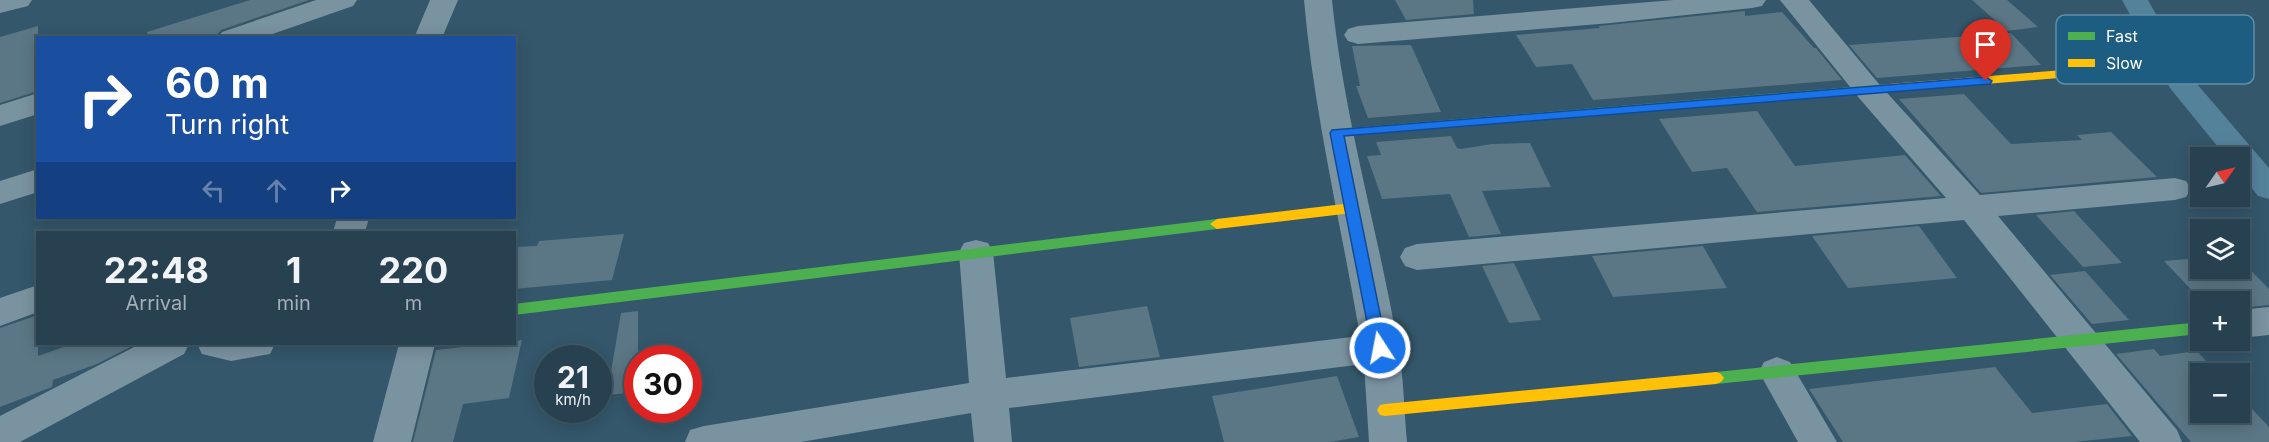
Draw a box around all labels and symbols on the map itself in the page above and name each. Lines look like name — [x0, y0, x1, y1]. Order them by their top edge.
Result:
legend — [2056, 15, 2254, 84]
pin — [1960, 19, 2011, 81]
text: Fast — [2106, 26, 2138, 46]
text: Slow — [2106, 53, 2143, 73]
north arrow — [2190, 147, 2250, 207]
position arrow — [1348, 316, 1412, 380]
speed limit sign: 30 — [624, 345, 702, 423]

